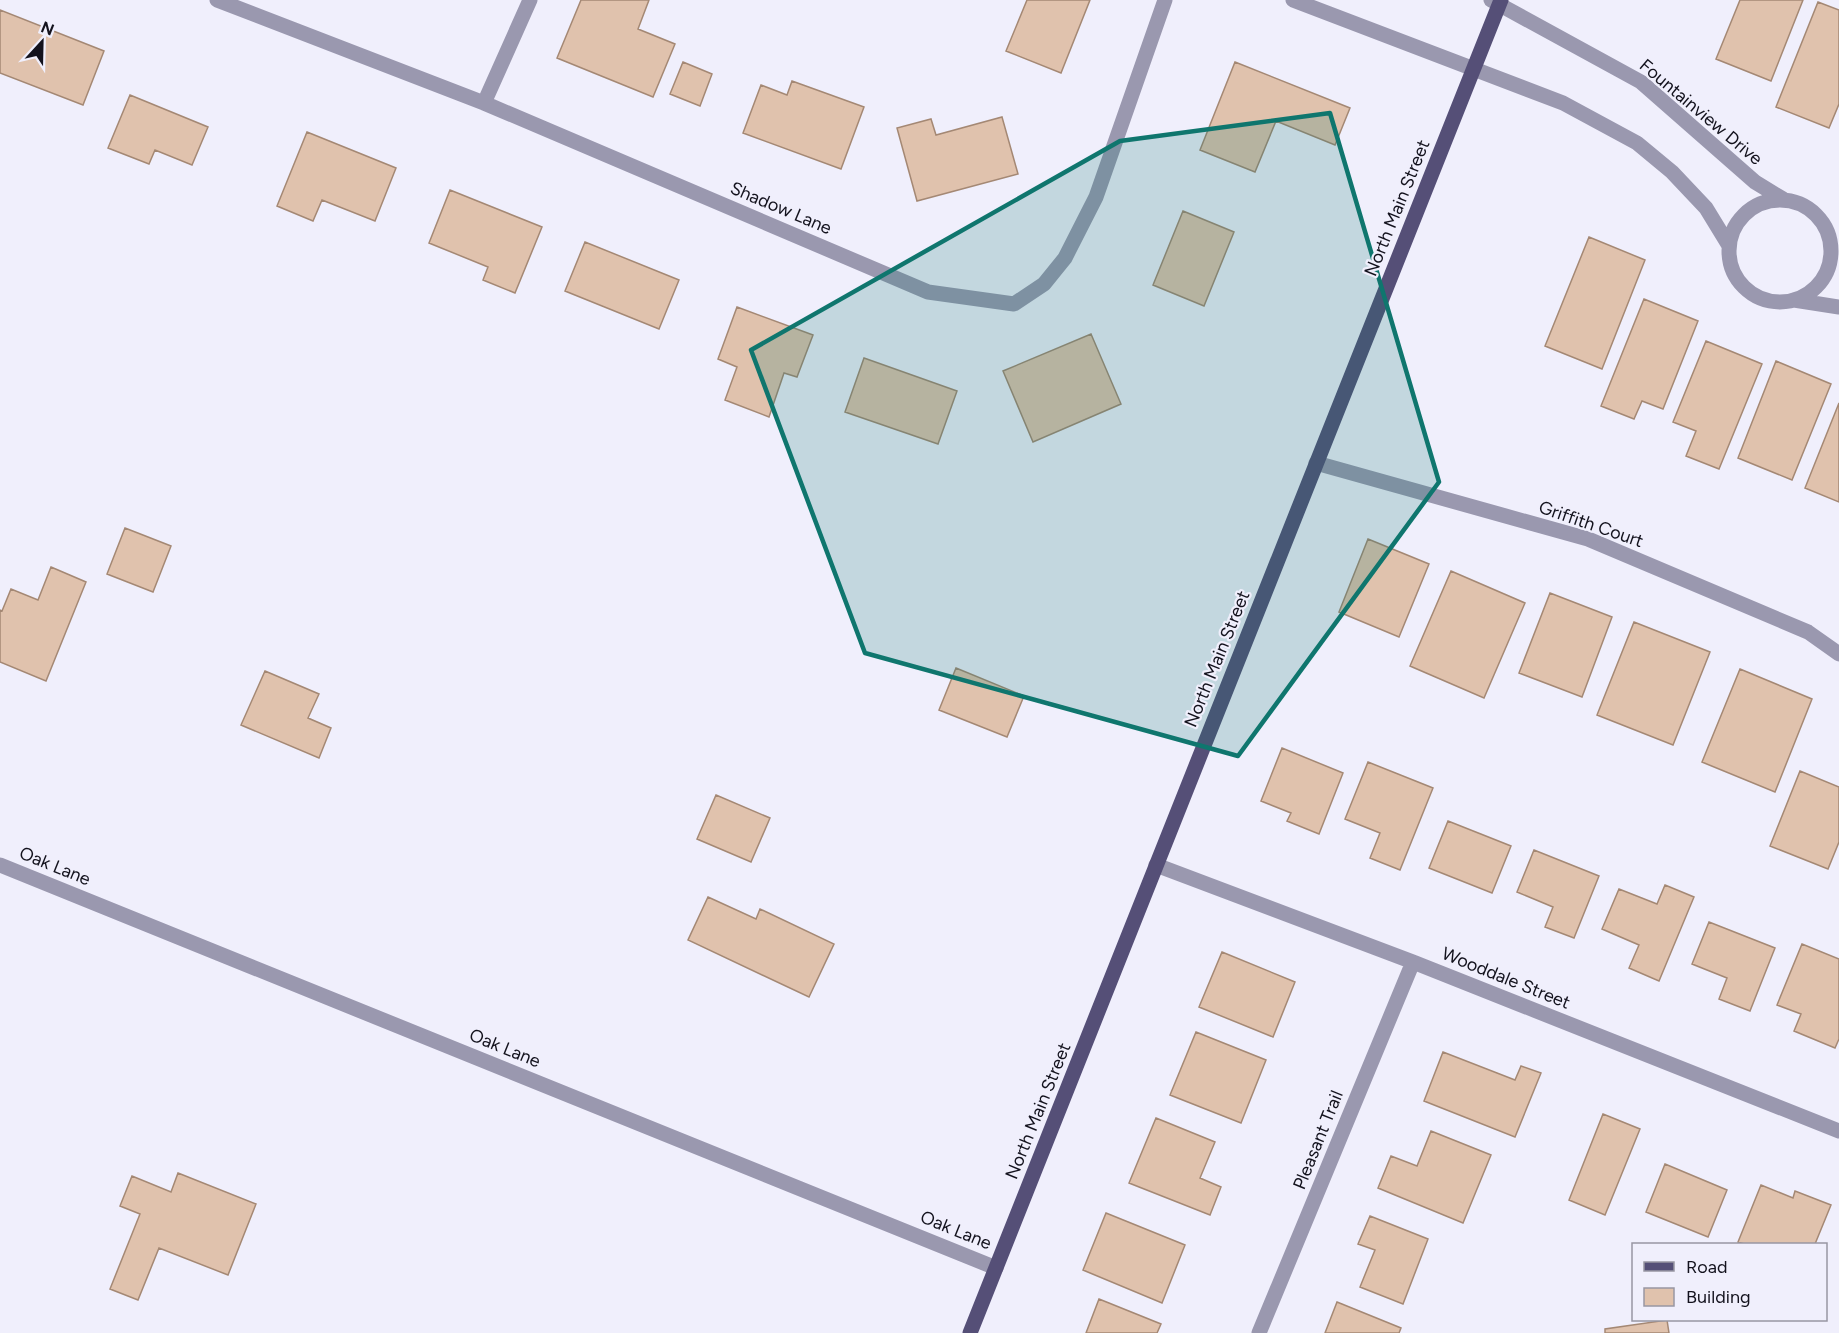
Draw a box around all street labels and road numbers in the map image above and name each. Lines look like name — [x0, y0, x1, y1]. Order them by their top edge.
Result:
street label: Fountainview Drive — [1635, 54, 1767, 170]
street label: North Main Street — [1360, 136, 1434, 279]
street label: Shadow Lane — [727, 177, 835, 239]
street label: Griffith Court — [1536, 496, 1646, 552]
street label: North Main Street — [1180, 587, 1254, 730]
street label: Oak Lane — [16, 842, 94, 890]
street label: Wooddale Street — [1439, 942, 1574, 1014]
street label: Oak Lane — [466, 1024, 544, 1072]
street label: North Main Street — [1001, 1039, 1075, 1182]
street label: Pleasant Trail — [1288, 1087, 1348, 1193]
street label: Oak Lane — [917, 1206, 995, 1254]

